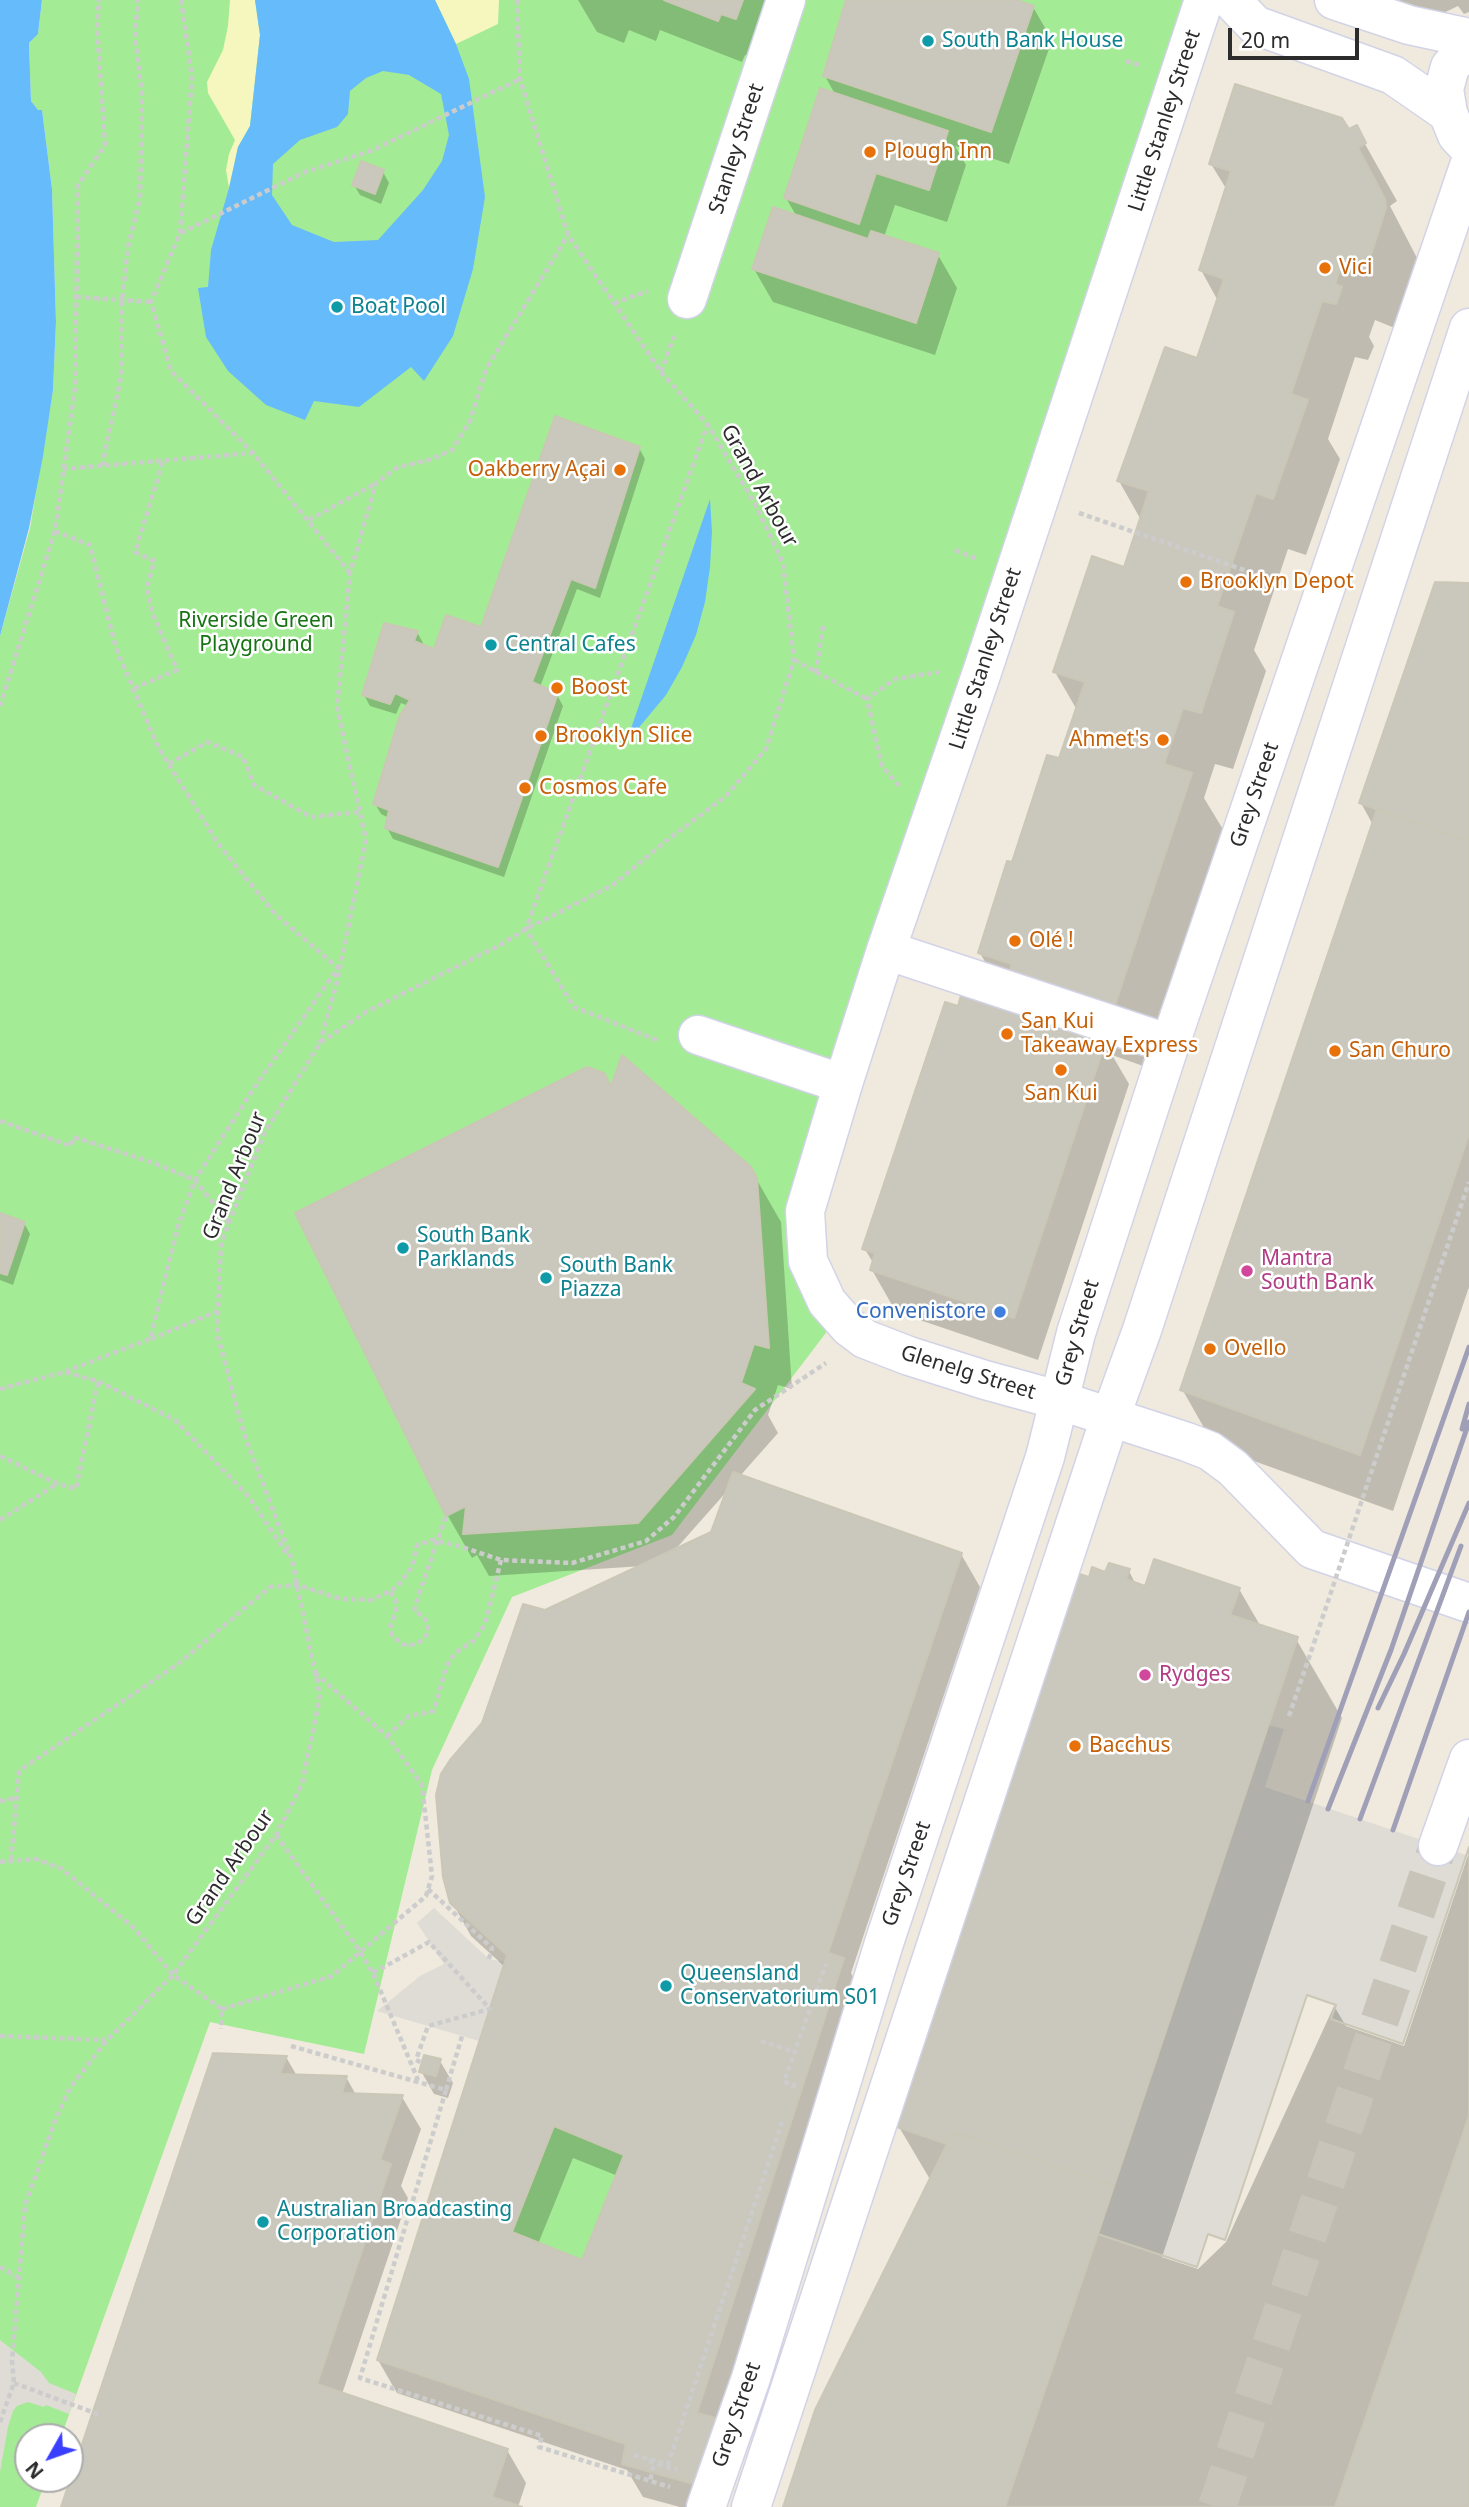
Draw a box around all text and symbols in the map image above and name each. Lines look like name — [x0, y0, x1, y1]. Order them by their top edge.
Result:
scale bar — [1231, 14, 1362, 58]
text: 20 m — [1241, 26, 1290, 54]
street label: Little Stanley Street — [1124, 27, 1206, 215]
place label: South Bank House — [942, 28, 1123, 54]
marker: South Bank House — [920, 33, 936, 49]
street label: Stanley Street — [704, 81, 770, 217]
place label: Plough Inn — [884, 139, 992, 165]
marker: Plough Inn — [862, 144, 878, 160]
place label: Vici — [1339, 255, 1373, 281]
marker: Vici — [1317, 260, 1333, 276]
place label: Boat Pool — [351, 294, 446, 320]
marker: Boat Pool — [329, 299, 345, 315]
street label: Grand Arbour — [715, 420, 803, 552]
place label: Oakberry Açai — [468, 457, 606, 483]
marker: Oakberry Açai — [612, 462, 628, 478]
street label: Little Stanley Street — [945, 565, 1027, 753]
place label: Brooklyn Depot — [1200, 569, 1353, 595]
marker: Brooklyn Depot — [1178, 574, 1194, 590]
park label: Riverside Green Playground — [178, 608, 334, 658]
place label: Central Cafes — [505, 632, 636, 658]
marker: Central Cafes — [483, 637, 499, 653]
place label: Boost — [571, 675, 628, 701]
marker: Boost — [549, 680, 565, 696]
place label: Brooklyn Slice — [555, 723, 692, 749]
place label: Ahmet's — [1069, 727, 1149, 753]
marker: Brooklyn Slice — [533, 728, 549, 744]
marker: Ahmet's — [1155, 732, 1171, 748]
street label: Grey Street — [1225, 739, 1285, 851]
place label: Cosmos Cafe — [539, 775, 667, 801]
marker: Cosmos Cafe — [517, 780, 533, 796]
place label: Olé ! — [1029, 928, 1074, 954]
marker: Olé ! — [1007, 933, 1023, 949]
place label: San Kui Takeaway Express — [1021, 1009, 1198, 1059]
marker: San Kui Takeaway Express — [999, 1026, 1015, 1042]
place label: San Churo — [1349, 1038, 1451, 1064]
marker: San Churo — [1327, 1043, 1343, 1059]
marker: San Kui — [1053, 1062, 1069, 1078]
place label: San Kui — [1024, 1081, 1098, 1107]
street label: Grand Arbour — [198, 1108, 272, 1244]
place label: South Bank Parklands — [417, 1223, 530, 1273]
marker: South Bank Parklands — [395, 1240, 411, 1256]
place label: Mantra South Bank — [1261, 1246, 1374, 1296]
place label: South Bank Piazza — [560, 1253, 673, 1303]
marker: Mantra South Bank — [1239, 1263, 1255, 1279]
marker: South Bank Piazza — [538, 1270, 554, 1286]
street label: Grey Street — [1051, 1277, 1105, 1389]
place label: Convenistore — [856, 1299, 986, 1325]
marker: Convenistore — [992, 1304, 1008, 1320]
place label: Ovello — [1224, 1336, 1286, 1362]
street label: Glenelg Street — [897, 1341, 1039, 1405]
marker: Ovello — [1202, 1341, 1218, 1357]
place label: Rydges — [1159, 1662, 1231, 1688]
marker: Rydges — [1137, 1667, 1153, 1683]
place label: Bacchus — [1089, 1733, 1171, 1759]
marker: Bacchus — [1067, 1738, 1083, 1754]
street label: Grand Arbour — [181, 1805, 279, 1931]
street label: Grey Street — [877, 1818, 937, 1930]
place label: Queensland Conservatorium S01 — [680, 1961, 880, 2011]
marker: Queensland Conservatorium S01 — [658, 1978, 674, 1994]
place label: Australian Broadcasting Corporation — [277, 2197, 512, 2247]
marker: Australian Broadcasting Corporation — [255, 2214, 271, 2230]
street label: Grey Street — [707, 2359, 767, 2471]
north arrow — [14, 2423, 84, 2493]
text: N — [20, 2456, 49, 2484]

